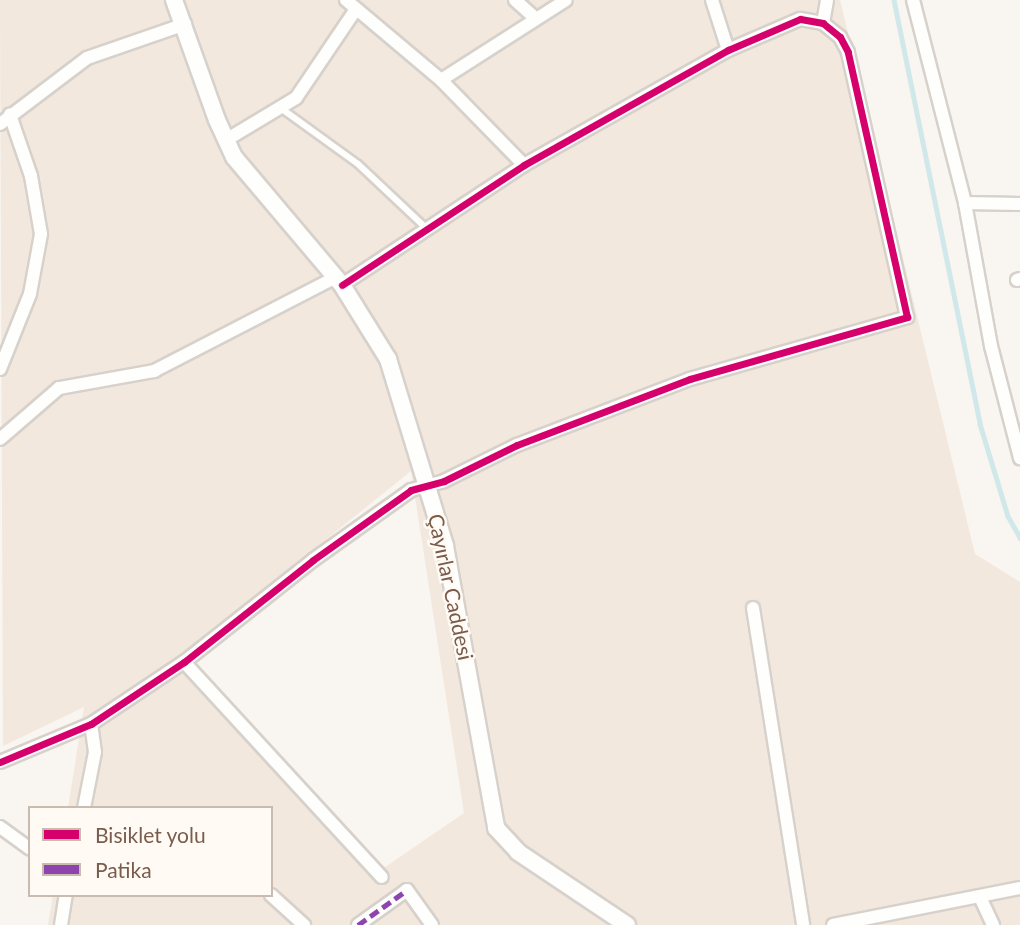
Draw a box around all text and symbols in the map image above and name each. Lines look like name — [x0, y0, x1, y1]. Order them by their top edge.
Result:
street label: Çayırlar Caddesi — [423, 511, 479, 663]
legend — [28, 806, 273, 897]
text: Bisiklet yolu — [95, 822, 206, 847]
text: Patika — [95, 857, 152, 882]

